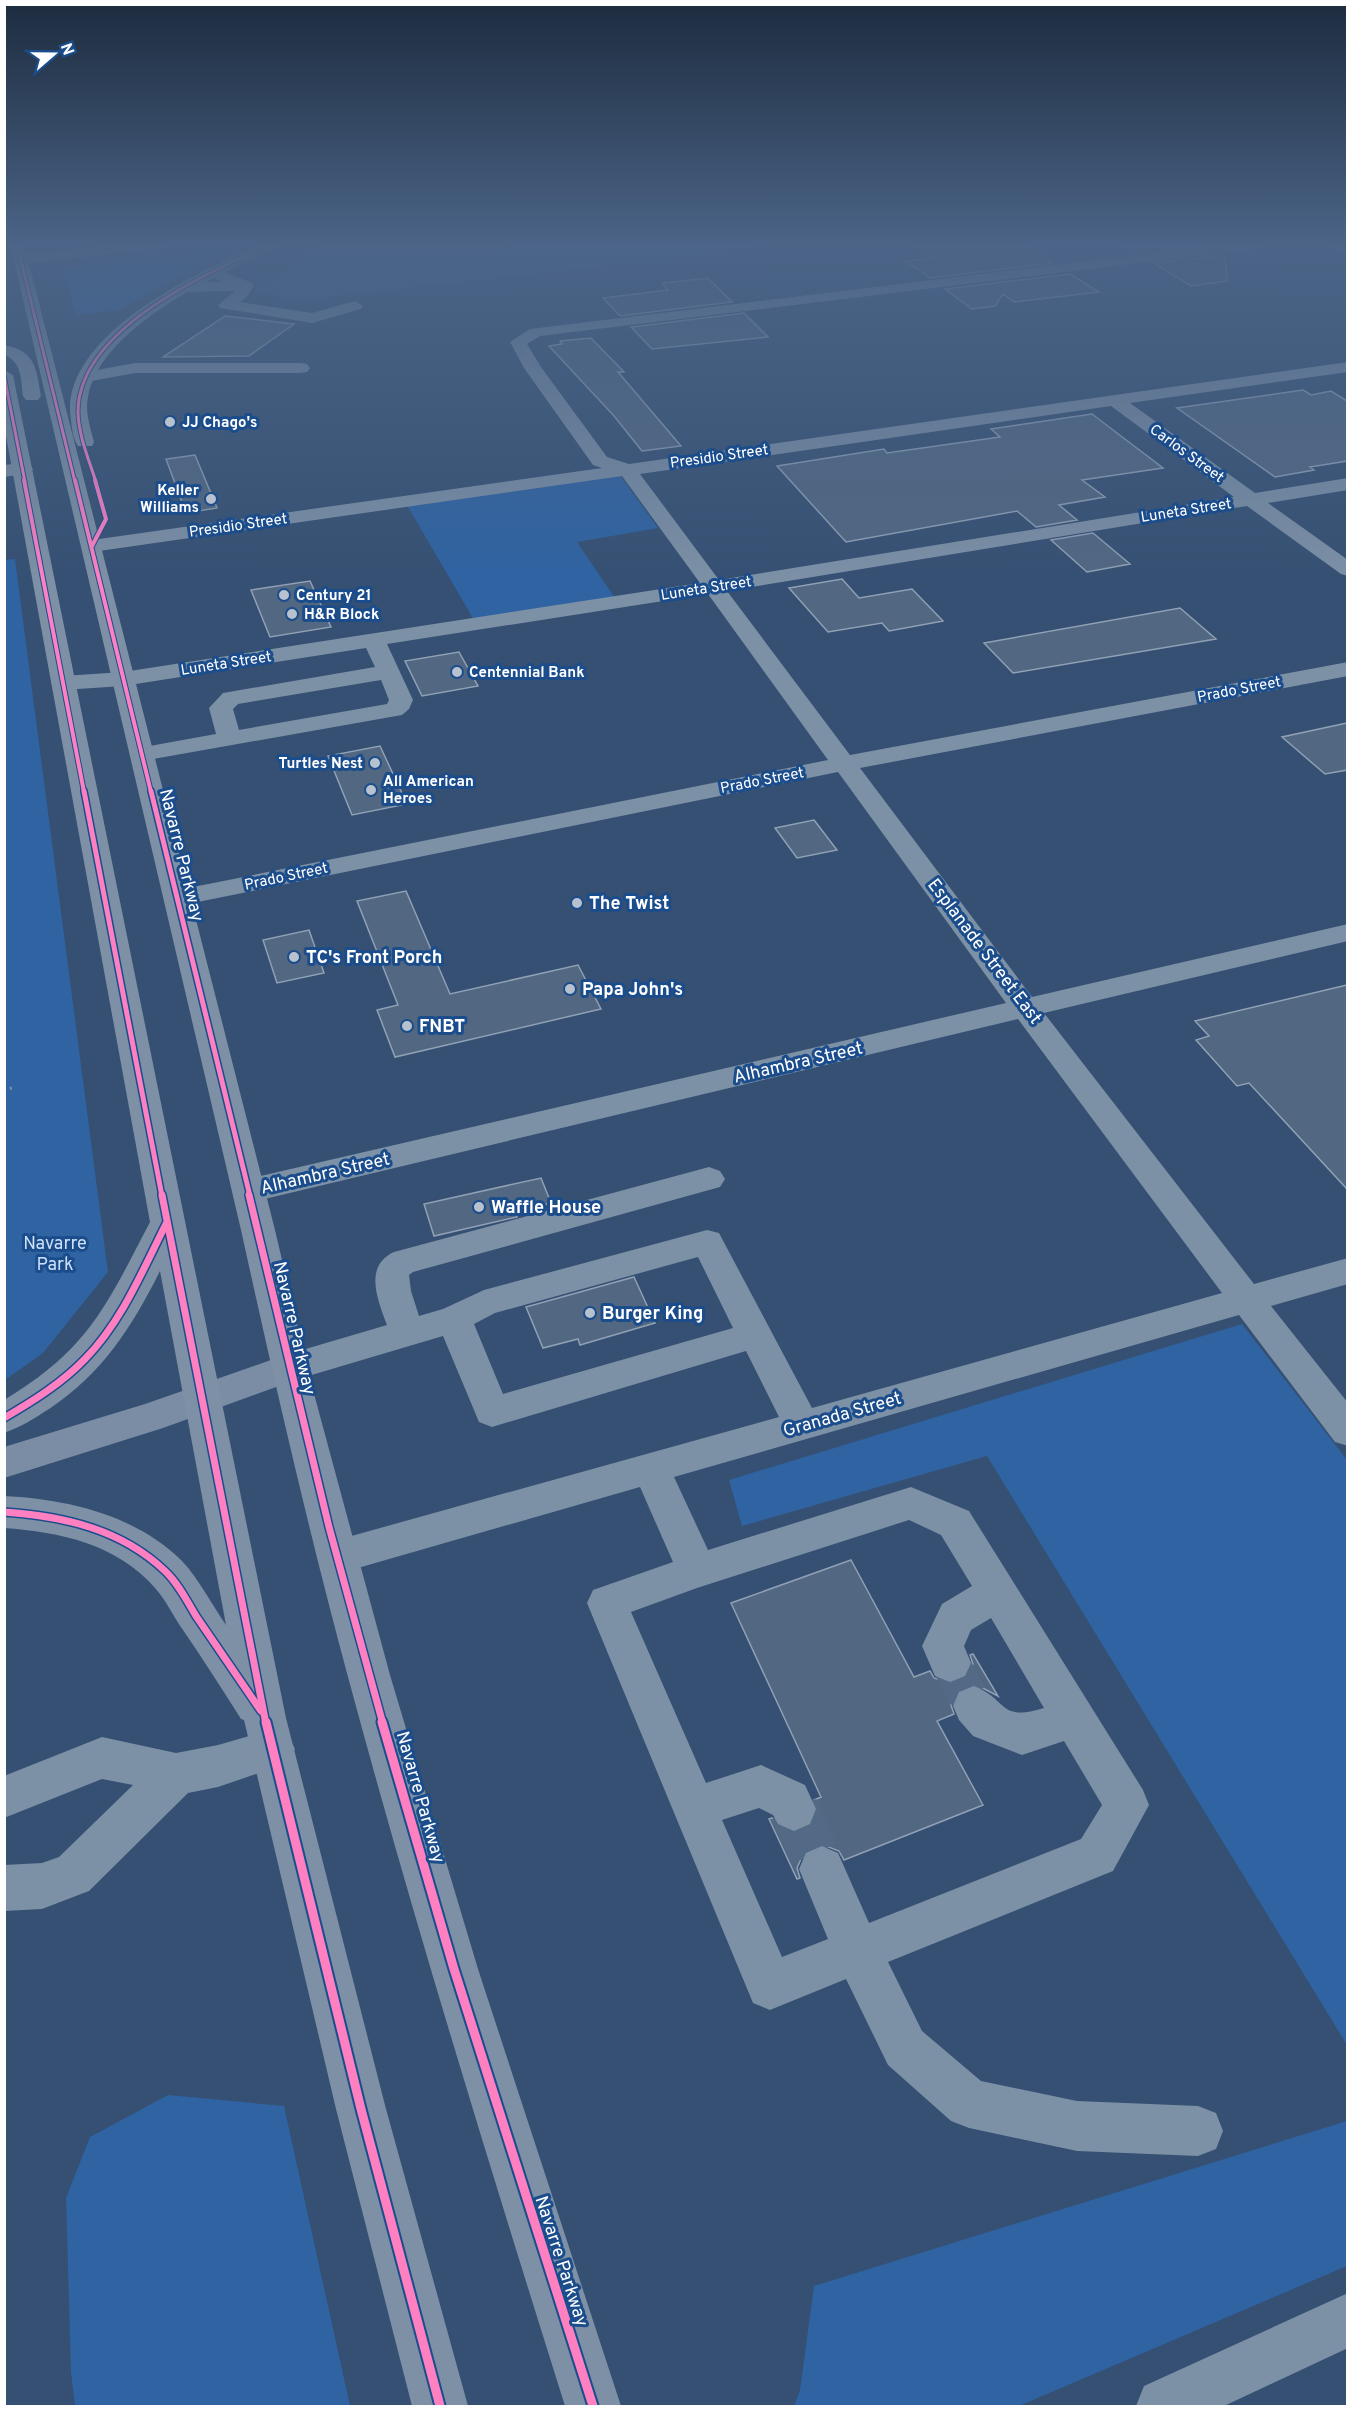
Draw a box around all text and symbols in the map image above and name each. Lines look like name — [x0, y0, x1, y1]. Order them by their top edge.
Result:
north arrow — [24, 24, 84, 84]
text: N — [55, 41, 78, 58]
place label: JJ Chago's — [182, 414, 257, 433]
marker: JJ Chago's — [163, 415, 177, 429]
street label: Carlos Street — [1145, 421, 1227, 488]
street label: Presidio Street — [669, 441, 770, 474]
place label: Keller Williams — [140, 482, 200, 518]
marker: Keller Williams — [204, 492, 218, 506]
street label: Luneta Street — [1139, 495, 1233, 528]
street label: Presidio Street — [188, 510, 289, 543]
street label: Luneta Street — [659, 573, 753, 606]
place label: Century 21 — [296, 587, 371, 606]
marker: Century 21 — [277, 588, 291, 602]
place label: H&R Block — [304, 606, 379, 625]
marker: H&R Block — [285, 607, 299, 621]
street label: Luneta Street — [179, 648, 273, 681]
place label: Centennial Bank — [469, 664, 585, 683]
marker: Centennial Bank — [450, 665, 464, 679]
street label: Prado Street — [1196, 673, 1283, 708]
place label: Turtles Nest — [278, 755, 363, 774]
marker: Turtles Nest — [368, 756, 382, 770]
street label: Prado Street — [719, 764, 806, 799]
place label: All American Heroes — [383, 773, 474, 809]
marker: All American Heroes — [364, 783, 378, 797]
street label: Navarre Parkway — [153, 787, 208, 924]
street label: Prado Street — [243, 859, 330, 896]
street label: Esplanade Street East — [922, 875, 1046, 1029]
place label: The Twist — [589, 893, 669, 916]
marker: The Twist — [570, 896, 584, 910]
place label: TC's Front Porch — [306, 947, 442, 970]
marker: TC's Front Porch — [287, 950, 301, 964]
place label: Papa John's — [582, 979, 683, 1002]
marker: Papa John's — [563, 982, 577, 996]
place label: FNBT — [419, 1016, 465, 1039]
marker: FNBT — [400, 1019, 414, 1033]
street label: Alhambra Street — [731, 1037, 865, 1090]
street label: Alhambra Street — [258, 1148, 392, 1201]
place label: Waffle House — [491, 1197, 601, 1220]
marker: Waffle House — [472, 1200, 486, 1214]
park label: Navarre Park — [23, 1233, 87, 1277]
street label: Navarre Parkway — [267, 1259, 320, 1397]
place label: Burger King — [602, 1303, 703, 1326]
marker: Burger King — [583, 1306, 597, 1320]
street label: Granada Street — [781, 1388, 904, 1443]
street label: Navarre Parkway — [390, 1729, 449, 1866]
street label: Navarre Parkway — [529, 2193, 593, 2330]

